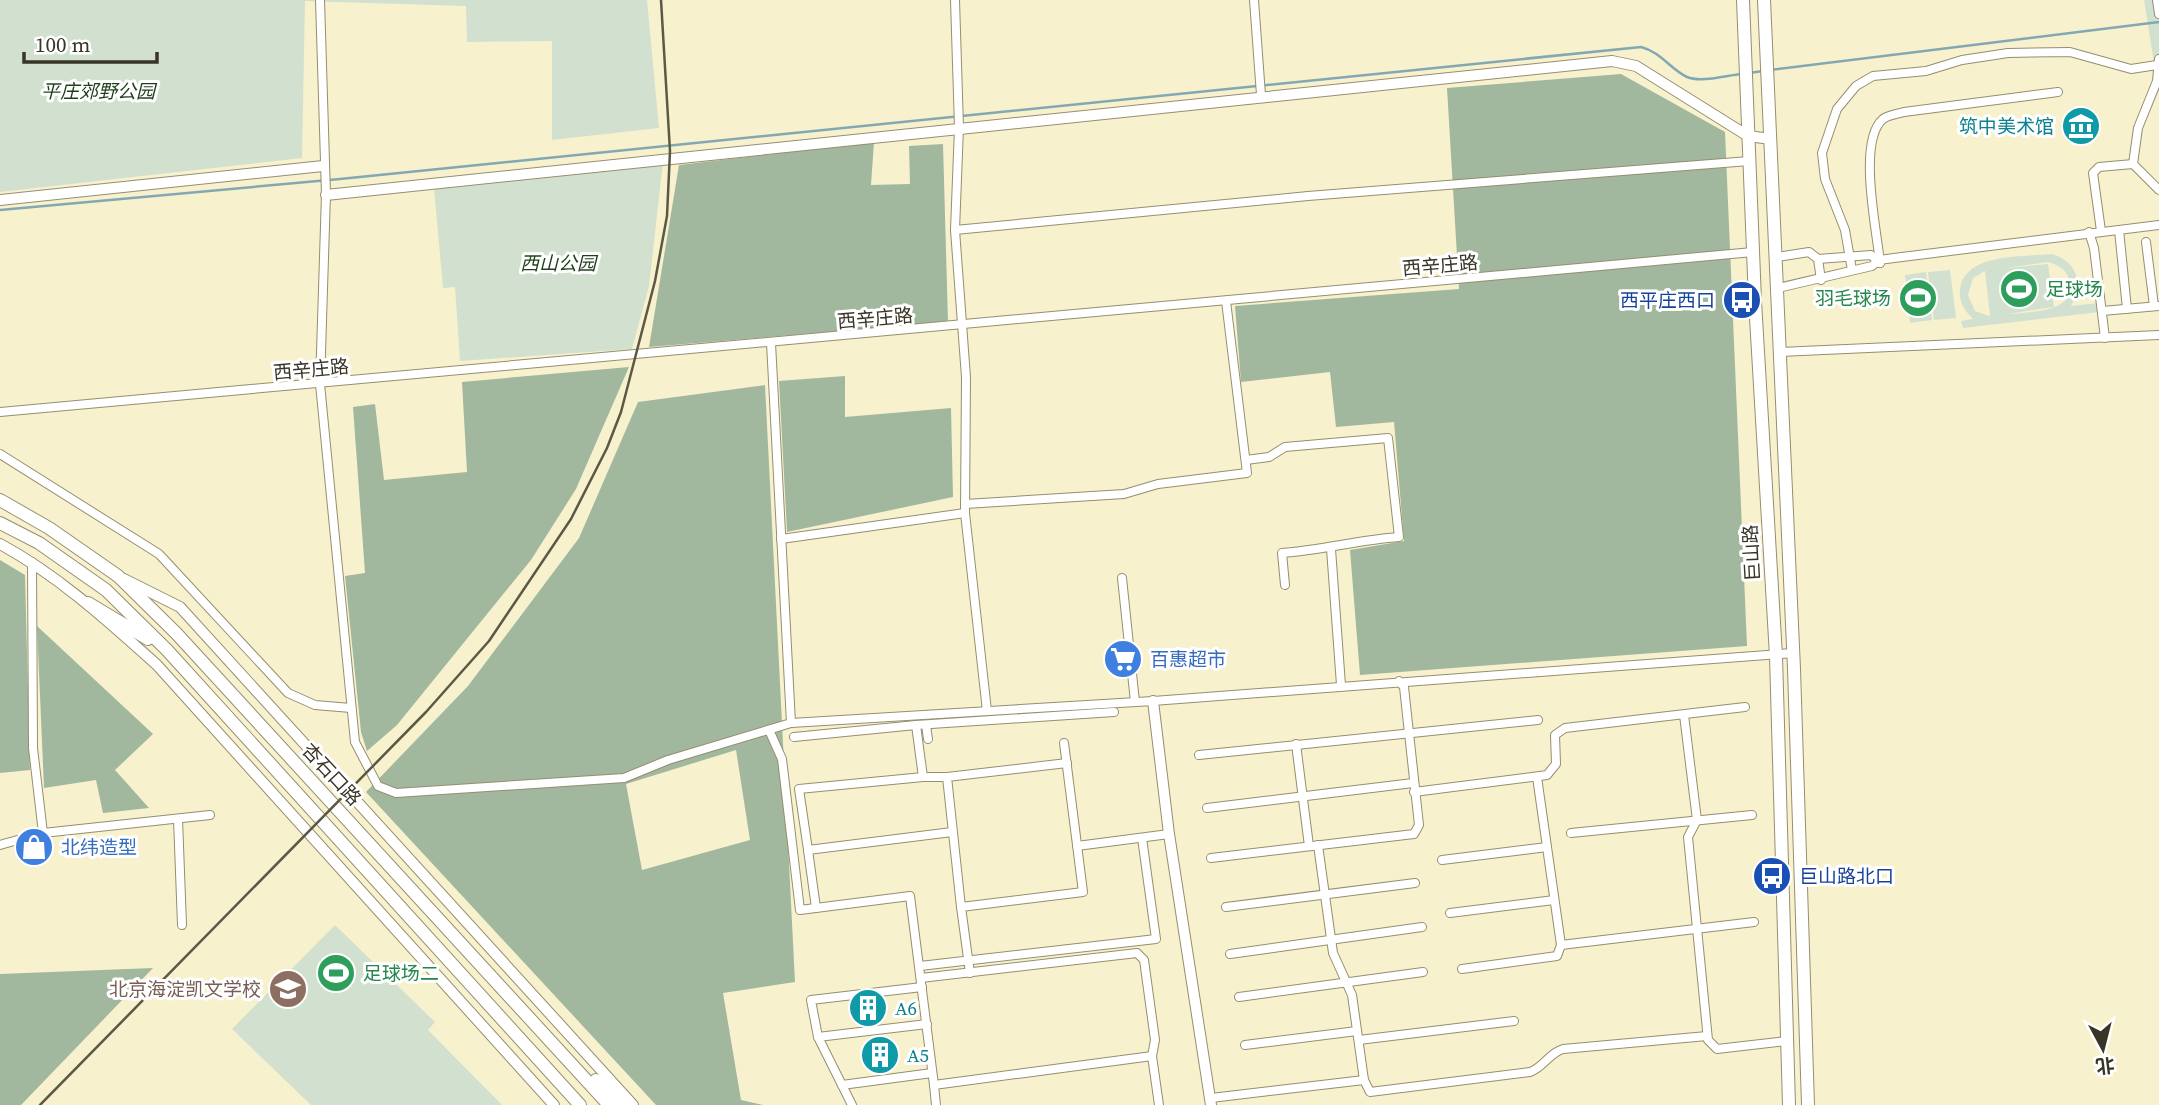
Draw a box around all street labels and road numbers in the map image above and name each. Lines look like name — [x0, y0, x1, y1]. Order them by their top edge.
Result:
street label: 西辛庄路 — [1401, 249, 1479, 281]
street label: 西辛庄路 — [836, 302, 914, 334]
street label: 西辛庄路 — [272, 353, 350, 385]
street label: 巨山路 — [1737, 524, 1765, 582]
street label: 杏石口路 — [297, 737, 367, 811]

